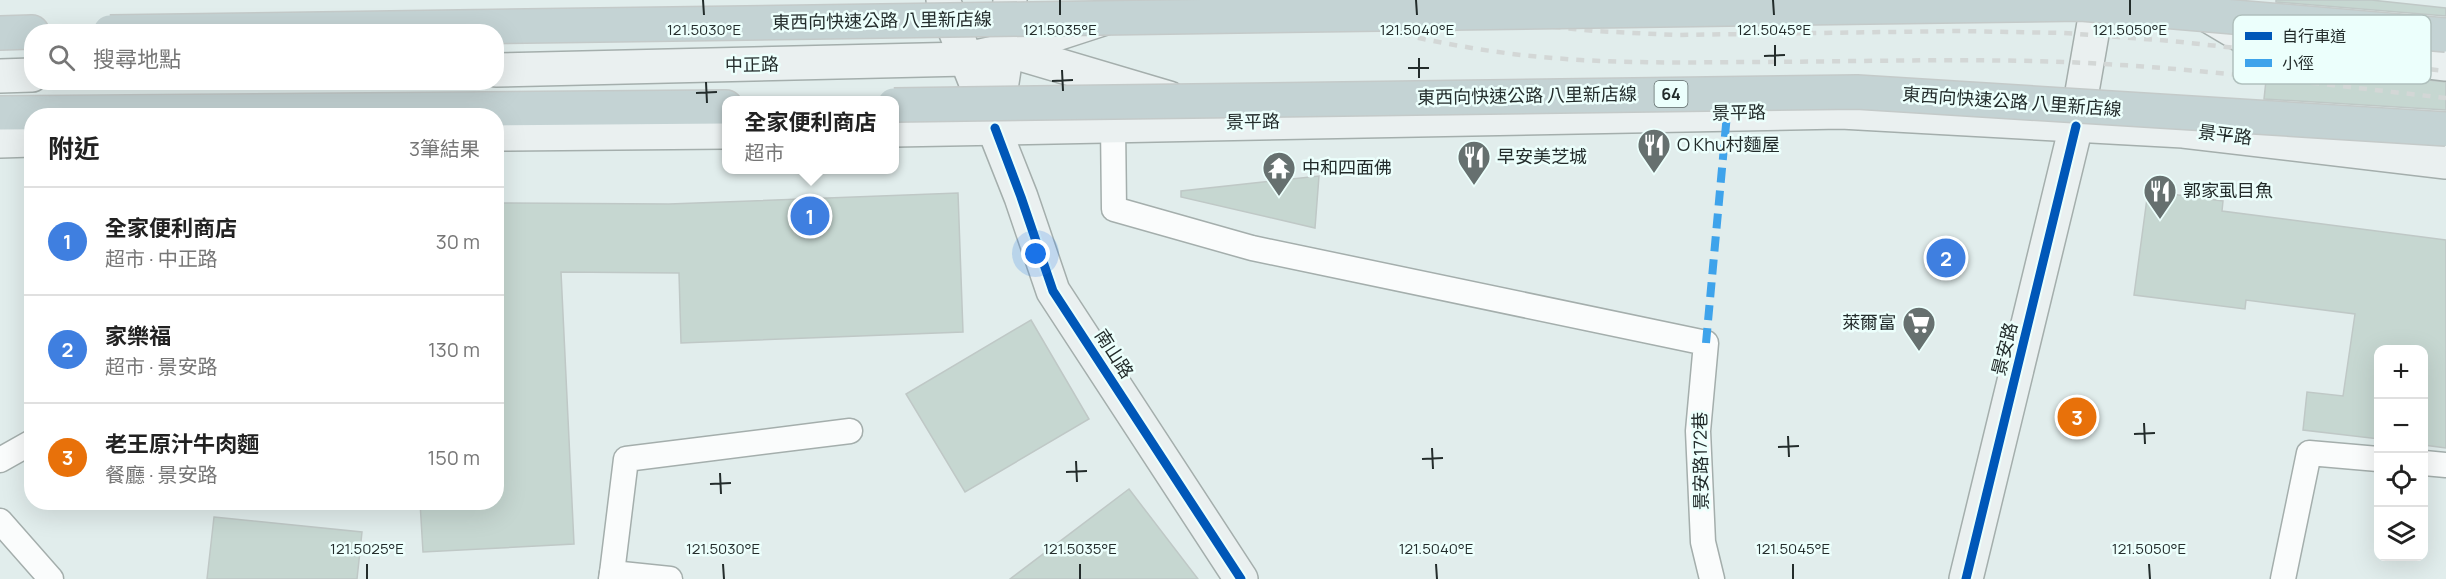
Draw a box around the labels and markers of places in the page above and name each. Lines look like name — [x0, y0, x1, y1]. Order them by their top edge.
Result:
restaurant icon: O Khu村麵屋 — [1636, 127, 1672, 174]
place label: O Khu村麵屋 — [1677, 132, 1780, 156]
restaurant icon: 早安美芝城 — [1456, 139, 1492, 186]
place label: 早安美芝城 — [1497, 144, 1587, 168]
temple icon: 中和四面佛 — [1261, 150, 1297, 197]
place label: 中和四面佛 — [1302, 155, 1392, 179]
restaurant icon: 郭家虱目魚 — [2142, 173, 2178, 220]
place label: 郭家虱目魚 — [2183, 178, 2273, 202]
pin: 1 — [790, 194, 830, 238]
pin: 2 — [1926, 236, 1966, 280]
supermarket icon: 萊爾富 — [1901, 305, 1937, 352]
place label: 萊爾富 — [1842, 310, 1896, 334]
pin: 3 — [2058, 394, 2096, 440]

